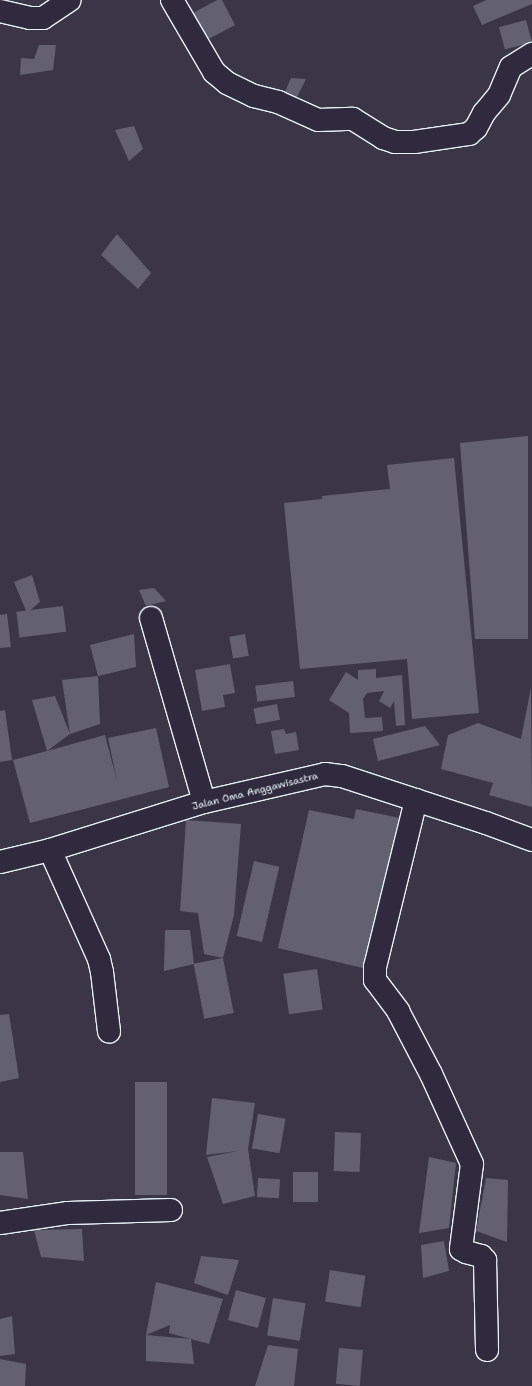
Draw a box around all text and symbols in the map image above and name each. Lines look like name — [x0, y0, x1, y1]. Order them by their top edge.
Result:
street label: Jalan Oma Anggawisastra — [191, 770, 319, 812]

